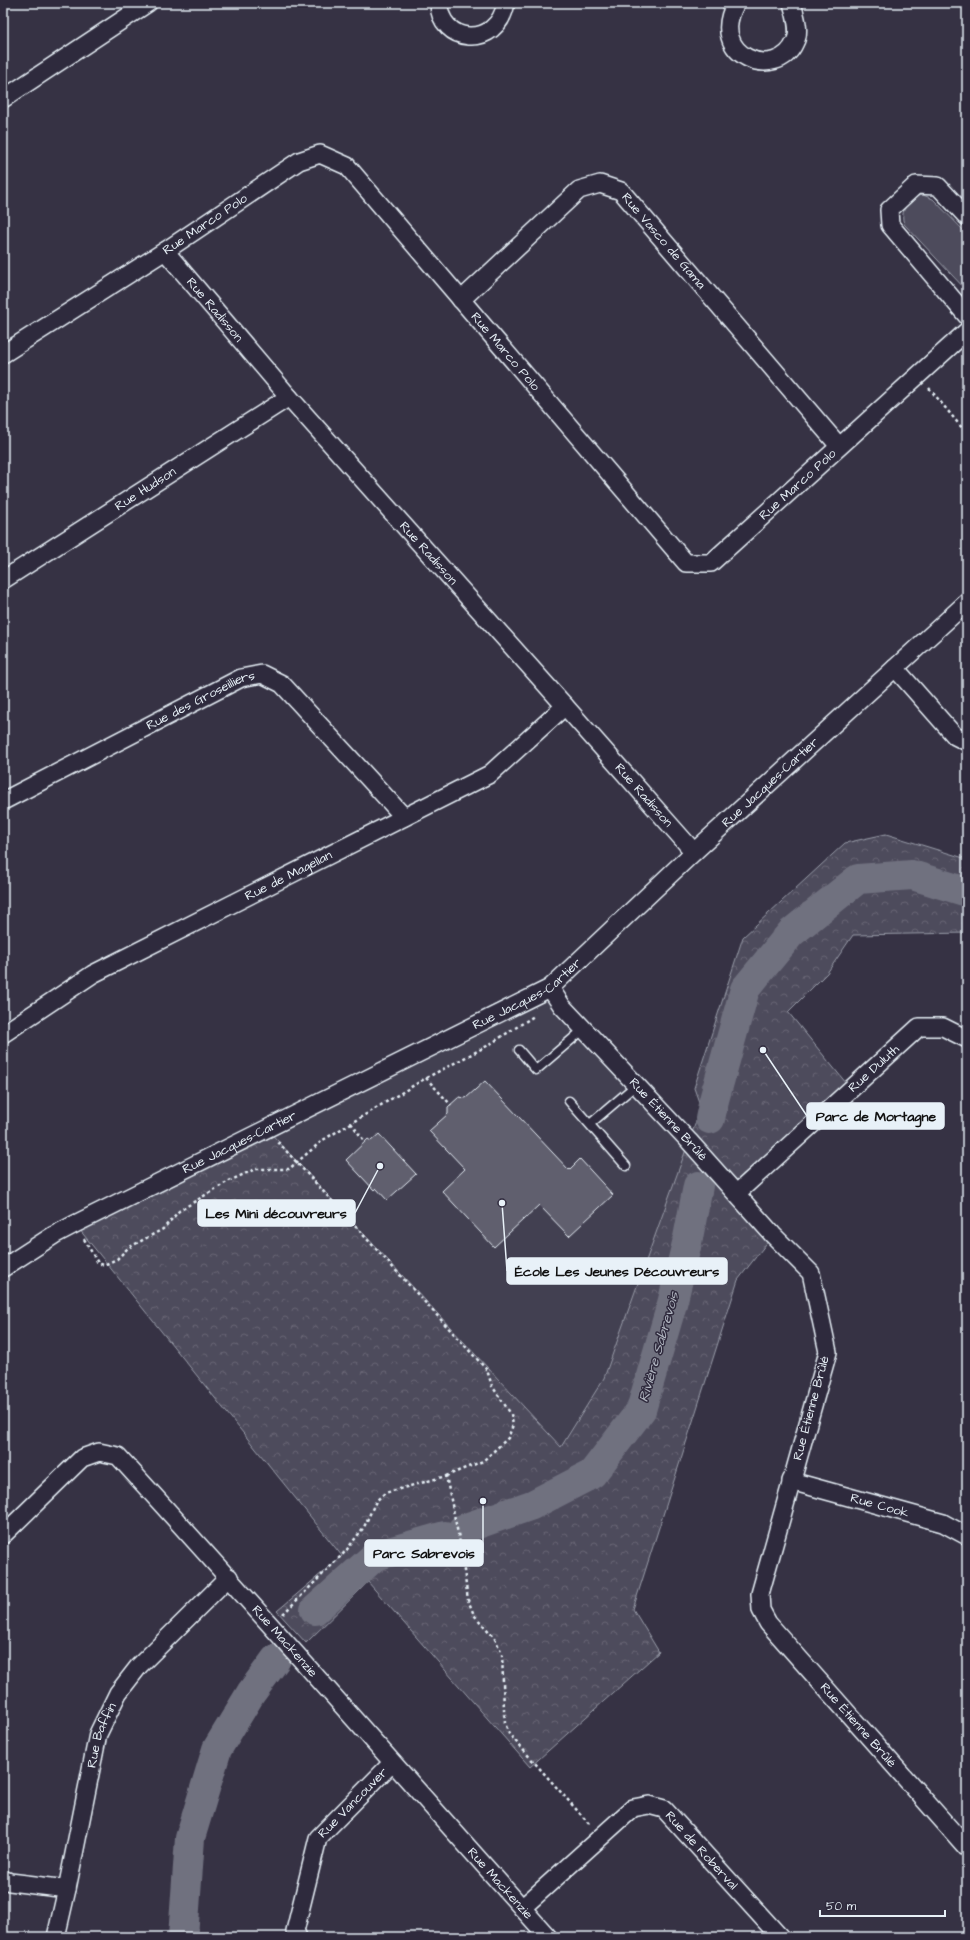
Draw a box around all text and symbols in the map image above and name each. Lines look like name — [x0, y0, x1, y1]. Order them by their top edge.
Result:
street label: Rue Marco Polo — [159, 189, 251, 259]
street label: Rue Vasco de Gama — [617, 189, 710, 293]
street label: Rue Radisson — [182, 274, 248, 346]
street label: Rue Marco Polo — [467, 308, 545, 395]
street label: Rue Marco Polo — [755, 444, 841, 524]
street label: Rue Hudson — [111, 462, 180, 515]
street label: Rue Radisson — [395, 518, 462, 589]
street label: Rue des Groseilliers — [143, 666, 257, 735]
street label: Rue Jacques-Cartier — [718, 733, 822, 831]
street label: Rue Radisson — [611, 760, 677, 831]
street label: Rue de Magellan — [242, 846, 336, 905]
street label: Rue Jacques-Cartier — [469, 954, 585, 1034]
street label: Rue Duluth — [844, 1040, 904, 1096]
street label: Rue Étienne Brûlé — [625, 1074, 712, 1165]
callout: Parc de Mortagne — [807, 1103, 944, 1129]
street label: Rue Jacques-Cartier — [179, 1106, 300, 1178]
text: Parc de Mortagne — [816, 1107, 937, 1128]
callout: Les Mini découvreurs — [198, 1200, 355, 1226]
text: Les Mini découvreurs — [205, 1204, 347, 1224]
callout: École Les Jeunes Découvreurs — [507, 1258, 727, 1284]
text: École Les Jeunes Découvreurs — [515, 1262, 719, 1282]
water label: Rivière Sabrevois — [634, 1289, 685, 1404]
street label: Rue Étienne Brûlé — [788, 1354, 834, 1462]
street label: Rue Cook — [848, 1489, 911, 1522]
callout: Parc Sabrevois — [365, 1540, 483, 1566]
text: Parc Sabrevois — [373, 1544, 475, 1564]
street label: Rue Mackenzie — [248, 1601, 322, 1681]
street label: Rue Étienne Brûlé — [816, 1679, 901, 1771]
street label: Rue Baffin — [82, 1699, 121, 1769]
street label: Rue Vancouver — [314, 1763, 392, 1842]
street label: Rue de Roberval — [661, 1807, 742, 1894]
street label: Rue Mackenzie — [463, 1843, 537, 1923]
scale bar — [820, 1892, 945, 1918]
text: 50 m — [826, 1898, 857, 1915]

